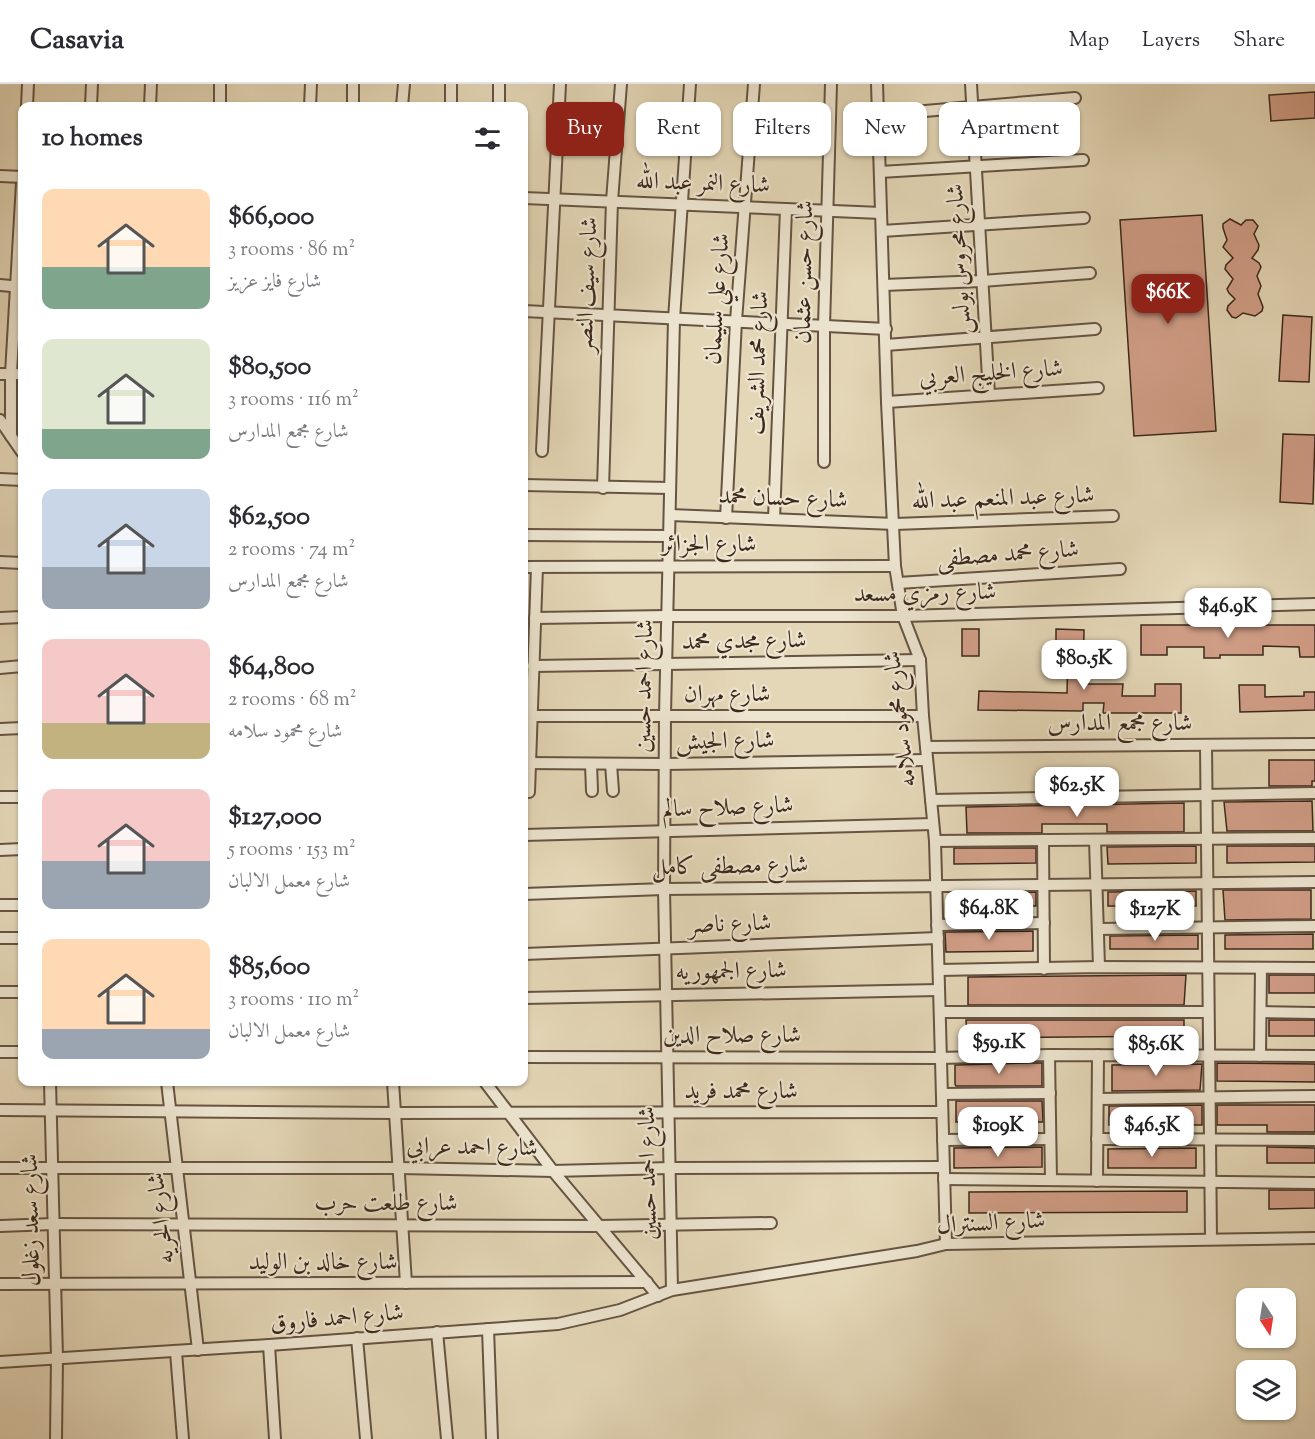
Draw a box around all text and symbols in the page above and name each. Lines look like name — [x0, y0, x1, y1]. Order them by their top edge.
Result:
text: Casavia — [30, 21, 124, 61]
text: Map — [1069, 26, 1109, 56]
text: Layers — [1142, 26, 1200, 56]
text: Share — [1233, 26, 1285, 56]
chip: Buy — [546, 102, 624, 156]
chip: Rent — [636, 102, 721, 156]
chip: Filters — [733, 102, 831, 156]
chip: New — [843, 102, 927, 156]
chip: Apartment — [939, 102, 1080, 156]
text: 10 homes — [42, 120, 143, 157]
icon: filters — [471, 122, 504, 155]
street label: شارع النمر عبد الله — [635, 161, 771, 204]
street label: شارع محروس بولس — [939, 183, 982, 335]
text: $66,000 — [228, 199, 314, 236]
street label: شارع حسن عثمان — [787, 200, 824, 344]
icon: home — [90, 213, 162, 285]
street label: شارع سيف النصر — [569, 216, 608, 357]
street label: شارع علي سليمان — [696, 232, 744, 366]
text: 3 rooms · 86 m² — [228, 236, 355, 265]
text: شارع فايز عزيز — [228, 268, 321, 297]
pin: $66K — [1132, 274, 1204, 325]
text: $66K — [1145, 279, 1191, 308]
street label: شارع محمد الشريف — [739, 290, 780, 436]
text: $80,500 — [228, 349, 311, 386]
street label: شارع الخليج العربي — [918, 352, 1064, 398]
icon: home — [90, 363, 162, 435]
text: 3 rooms · 116 m² — [228, 386, 359, 415]
text: شارع مجمع المدارس — [228, 418, 349, 447]
street label: شارع عبد المنعم عبد الله — [911, 475, 1095, 522]
street label: شارع حسان محمد — [718, 480, 848, 519]
text: $62,500 — [228, 499, 310, 536]
icon: home — [90, 513, 162, 585]
street label: شارع الجزائر — [659, 528, 756, 563]
street label: شارع محمد مصطفى — [936, 533, 1080, 578]
text: 2 rooms · 74 m² — [228, 536, 355, 565]
text: شارع مجمع المدارس — [228, 568, 349, 597]
street label: شارع رمزي مسعد — [853, 576, 997, 613]
pin: $46.9K — [1179, 588, 1277, 639]
text: $46.9K — [1199, 593, 1257, 622]
street label: شارع احمد حسين — [627, 619, 664, 753]
street label: شارع مجدي محمد — [681, 624, 807, 661]
pin: $80.5K — [1035, 640, 1133, 691]
text: $80.5K — [1055, 645, 1113, 674]
text: $64,800 — [228, 649, 314, 686]
street label: شارع محمود سلامه — [876, 649, 927, 789]
icon: home — [90, 663, 162, 735]
street label: شارع مهران — [684, 678, 770, 713]
text: 2 rooms · 68 m² — [228, 686, 356, 715]
street label: شارع مجمع المدارس — [1048, 707, 1192, 744]
text: شارع محمود سلامه — [228, 718, 342, 747]
street label: شارع الجيش — [675, 724, 775, 761]
pin: $62.5K — [1028, 767, 1126, 818]
text: $62.5K — [1049, 772, 1105, 801]
street label: شارع صلاح سالم — [662, 789, 794, 829]
text: $127,000 — [228, 799, 322, 836]
icon: home — [90, 813, 162, 885]
text: 5 rooms · 153 m² — [228, 836, 356, 865]
street label: شارع مصطفى كامل — [651, 849, 809, 886]
text: شارع معمل الالبان — [228, 868, 350, 897]
pin: $64.8K — [940, 890, 1038, 941]
pin: $127K — [1113, 891, 1197, 942]
text: $64.8K — [959, 895, 1019, 924]
text: $127K — [1129, 896, 1181, 925]
street label: شارع ناصر — [685, 907, 772, 945]
text: $85,600 — [228, 949, 310, 986]
street label: شارع الجمهوريه — [675, 954, 787, 991]
icon: home — [90, 963, 162, 1035]
text: 3 rooms · 110 m² — [228, 986, 359, 1015]
text: شارع معمل الالبان — [228, 1018, 350, 1047]
street label: شارع صلاح الدين — [663, 1019, 801, 1055]
pin: $59.1K — [950, 1024, 1048, 1075]
pin: $85.6K — [1107, 1026, 1205, 1077]
text: $59.1K — [972, 1029, 1026, 1058]
text: $85.6K — [1128, 1031, 1184, 1060]
street label: شارع محمد فريد — [684, 1075, 798, 1110]
street label: شارع احمد حسين — [631, 1106, 668, 1240]
pin: $109K — [956, 1107, 1040, 1158]
pin: $46.5K — [1103, 1107, 1201, 1158]
text: $109K — [972, 1112, 1024, 1141]
text: $46.5K — [1124, 1112, 1180, 1141]
street label: شارع احمد عرابي — [406, 1130, 538, 1167]
street label: شارع سعد زغلول — [14, 1153, 51, 1287]
street label: شارع الحريه — [140, 1170, 185, 1266]
street label: شارع طلعت حرب — [314, 1187, 458, 1222]
street label: شارع السنترال — [936, 1204, 1046, 1245]
street label: شارع خالد بن الوليد — [248, 1246, 398, 1281]
north arrow — [1236, 1288, 1296, 1348]
map controls — [1236, 1288, 1296, 1420]
street label: شارع احمد فاروق — [269, 1296, 405, 1343]
button: layers — [1236, 1360, 1296, 1420]

